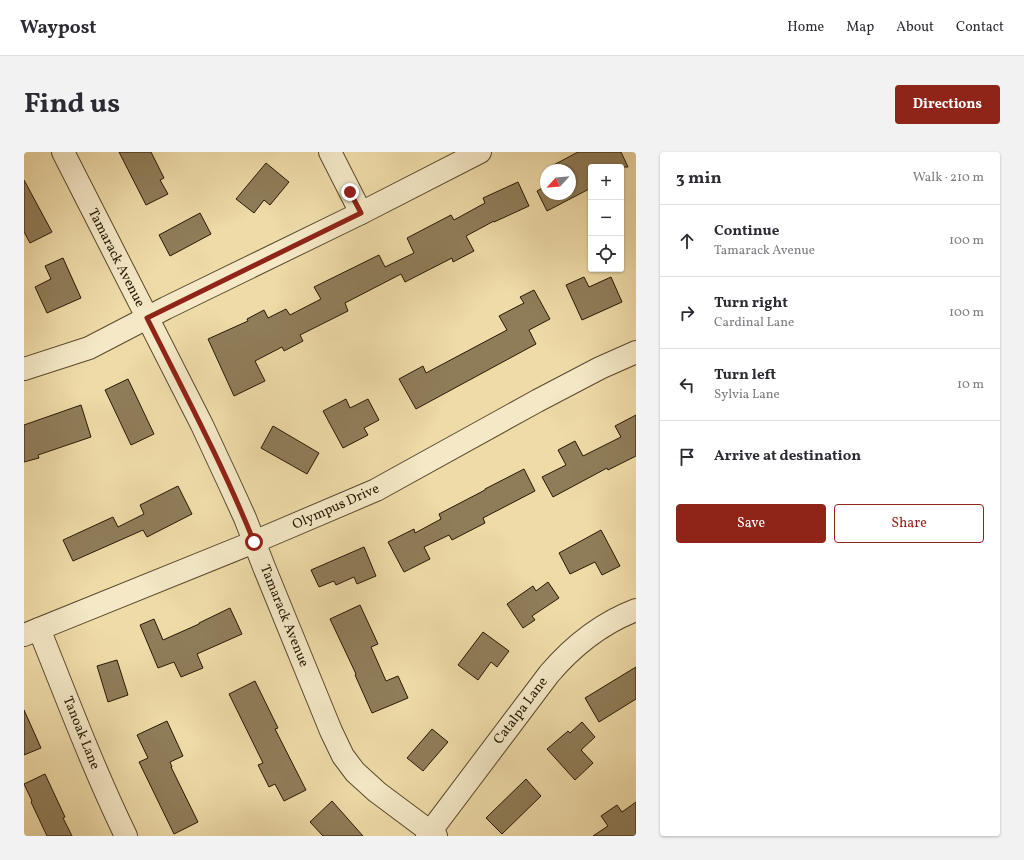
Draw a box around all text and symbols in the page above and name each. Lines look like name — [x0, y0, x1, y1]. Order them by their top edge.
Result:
text: Waypost — [20, 15, 96, 41]
text: Home — [787, 18, 824, 37]
text: Map — [846, 18, 874, 37]
text: About — [896, 18, 934, 37]
text: Contact — [956, 18, 1004, 37]
text: Find us — [24, 85, 120, 124]
button: Directions — [895, 85, 1000, 124]
north arrow — [540, 164, 576, 200]
map controls — [588, 164, 624, 272]
button: + — [588, 164, 624, 200]
text: 3 min — [676, 167, 722, 190]
text: Walk · 210 m — [913, 169, 984, 187]
route end — [341, 183, 359, 201]
button: − — [588, 200, 624, 236]
street label: Tamarack Avenue — [83, 205, 149, 311]
text: Continue — [714, 221, 779, 242]
icon: ahead — [676, 230, 698, 252]
text: 100 m — [949, 232, 984, 250]
button: locate — [588, 236, 624, 272]
text: Tamarack Avenue — [714, 242, 815, 260]
text: Turn right — [714, 293, 788, 314]
icon: right — [676, 302, 698, 324]
text: 100 m — [949, 304, 984, 322]
text: Cardinal Lane — [714, 314, 794, 332]
text: Turn left — [714, 365, 776, 386]
icon: left — [676, 374, 698, 396]
text: 10 m — [957, 376, 984, 394]
text: Sylvia Lane — [714, 386, 780, 404]
icon: arrive — [676, 446, 698, 468]
text: Arrive at destination — [714, 446, 861, 467]
street label: Olympus Drive — [290, 479, 383, 535]
button: Save — [676, 504, 826, 543]
button: Share — [834, 504, 984, 543]
route start — [245, 533, 263, 551]
street label: Tamarack Avenue — [255, 562, 313, 670]
street label: Catalpa Lane — [489, 673, 553, 748]
street label: Tanoak Lane — [58, 694, 104, 773]

